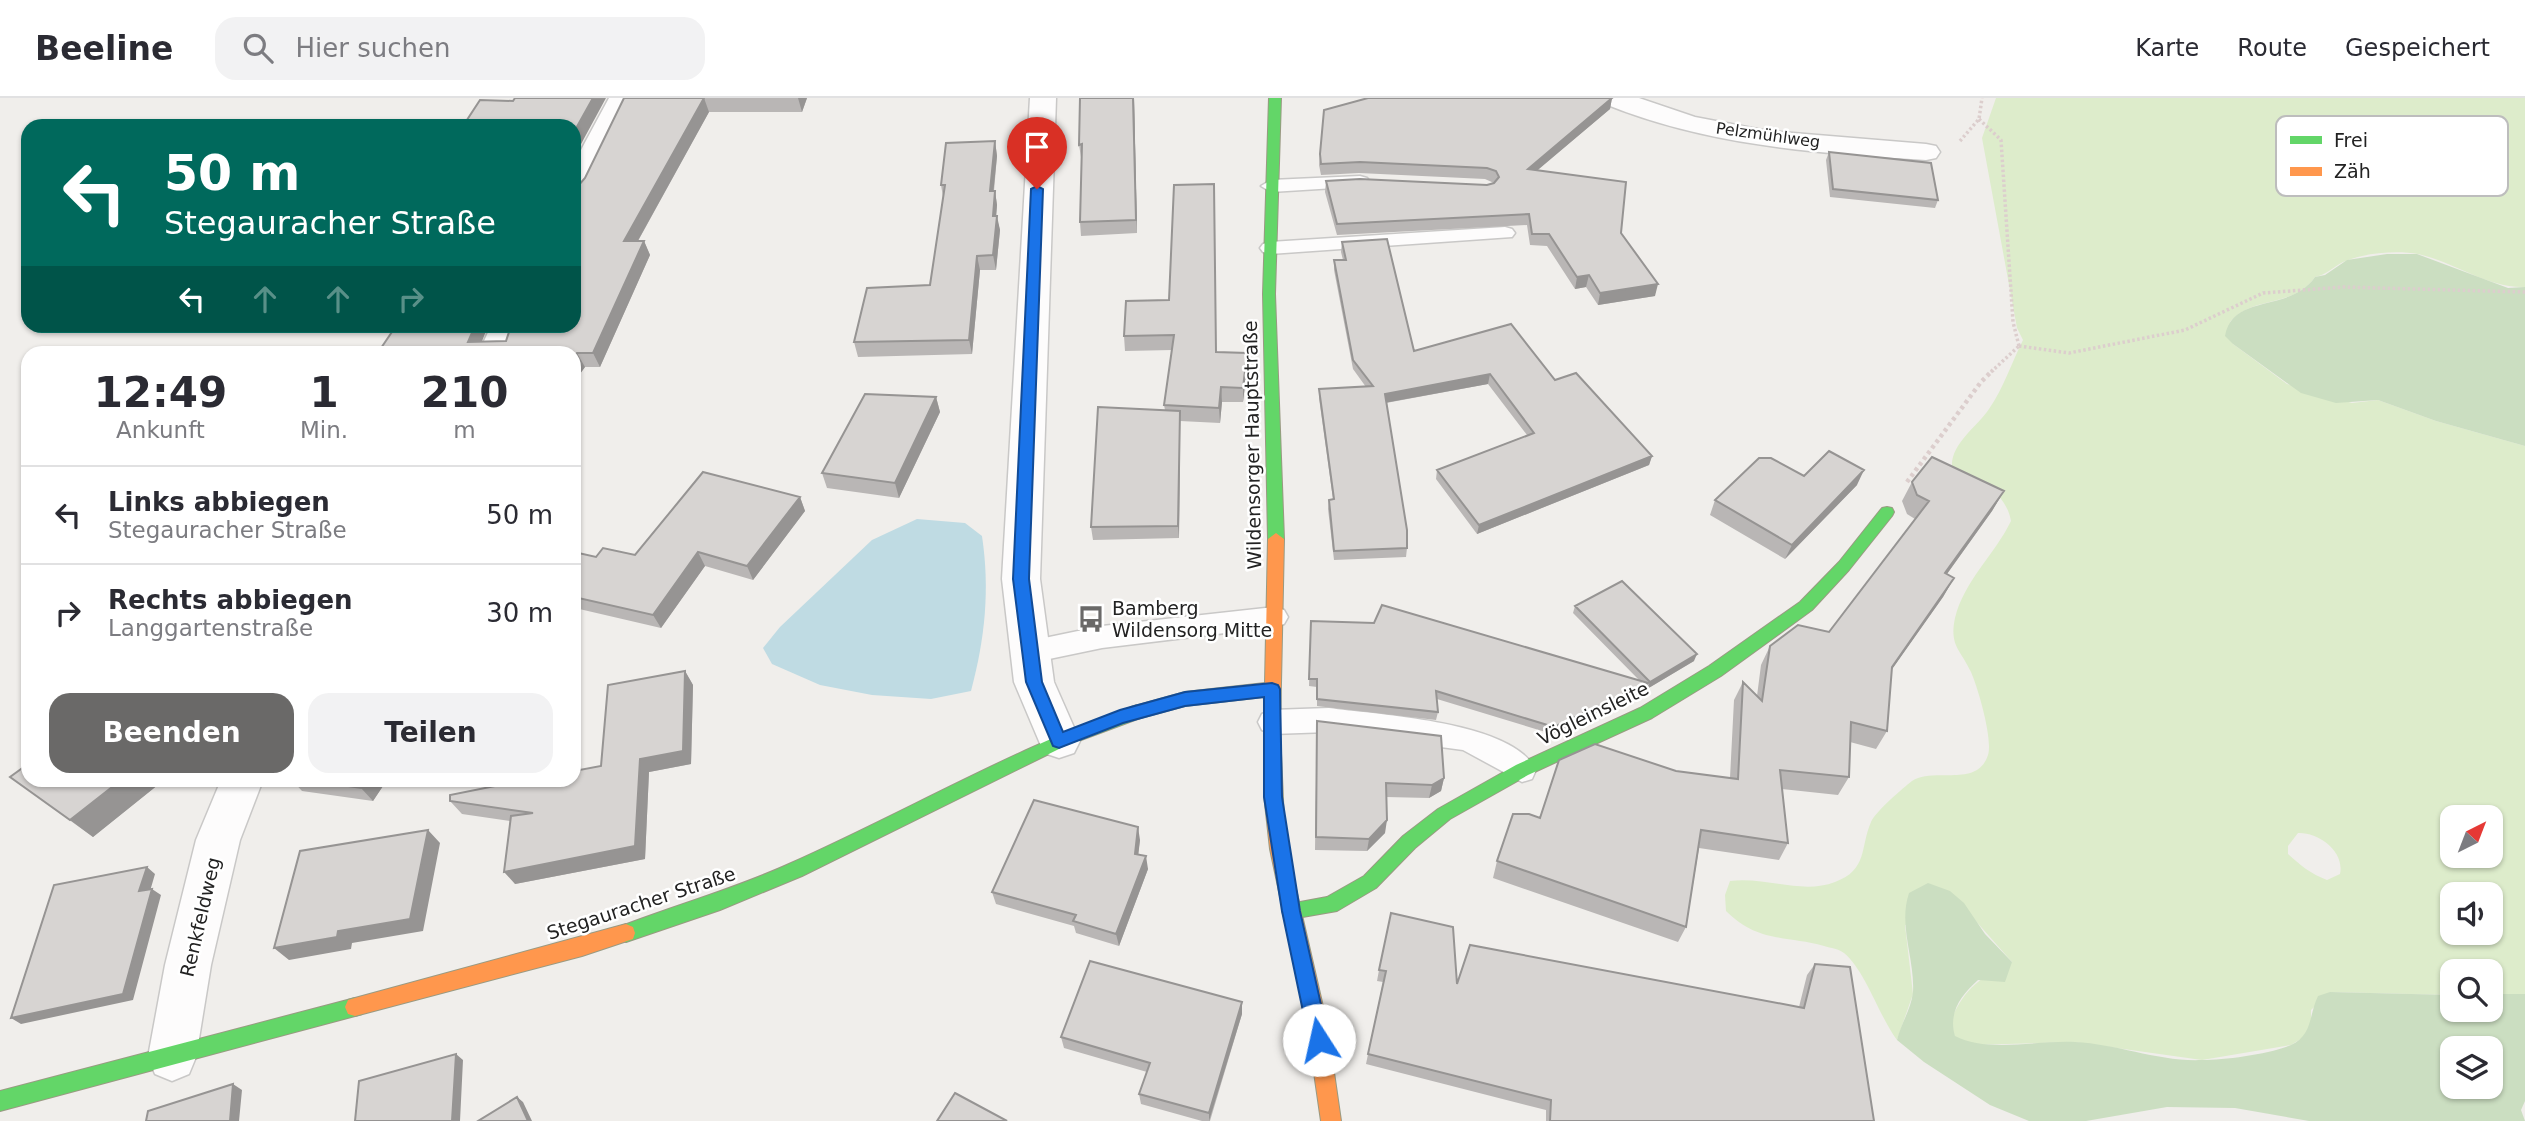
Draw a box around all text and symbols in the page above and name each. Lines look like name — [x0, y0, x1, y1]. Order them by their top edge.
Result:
search box — [215, 17, 705, 80]
text: Beeline — [35, 29, 173, 68]
icon: search — [239, 29, 277, 67]
text: Hier suchen — [295, 33, 450, 63]
text: Karte — [2135, 34, 2199, 62]
text: Route — [2237, 34, 2307, 62]
text: Gespeichert — [2345, 34, 2490, 62]
legend — [2276, 116, 2508, 196]
pin — [1007, 117, 1067, 189]
street label: Pelzmühlweg — [1715, 118, 1821, 152]
icon: arrive — [1018, 128, 1056, 166]
text: Frei — [2334, 129, 2368, 151]
text: 50 m — [164, 145, 300, 202]
icon: left — [49, 147, 140, 238]
text: Zäh — [2334, 160, 2371, 182]
text: Stegauracher Straße — [164, 204, 496, 242]
icon: left — [173, 280, 211, 318]
icon: ahead — [246, 280, 284, 318]
icon: ahead — [319, 280, 357, 318]
icon: right — [392, 280, 430, 318]
street label: Wildensorger Hauptstraße — [1239, 320, 1265, 570]
text: 12:49 — [94, 368, 227, 417]
text: 1 — [309, 368, 339, 417]
text: 210 — [421, 368, 508, 417]
text: Ankunft — [116, 417, 205, 443]
text: Min. — [300, 417, 348, 443]
text: m — [453, 417, 476, 443]
text: Links abbiegen — [108, 487, 330, 517]
icon: left — [49, 496, 87, 534]
text: 50 m — [486, 500, 553, 530]
text: Stegauracher Straße — [108, 517, 347, 543]
text: Rechts abbiegen — [108, 585, 353, 615]
icon: right — [49, 594, 87, 632]
place label: Bamberg Wildensorg Mitte — [1112, 597, 1272, 641]
text: 30 m — [486, 598, 553, 628]
bus stop icon: Bamberg Wildensorg Mitte — [1076, 604, 1106, 634]
text: Langgartenstraße — [108, 615, 313, 641]
street label: Vögleinsleite — [1534, 677, 1652, 749]
button: Beenden — [49, 693, 294, 773]
button: Teilen — [308, 693, 553, 773]
north arrow — [2440, 805, 2502, 868]
map controls — [2440, 805, 2503, 1099]
street label: Renkfeldweg — [176, 855, 224, 979]
street label: Stegauracher Straße — [544, 862, 738, 944]
button: sound — [2440, 882, 2503, 945]
button: search — [2440, 959, 2503, 1022]
position arrow — [1282, 1003, 1356, 1077]
button: layers — [2440, 1036, 2503, 1099]

